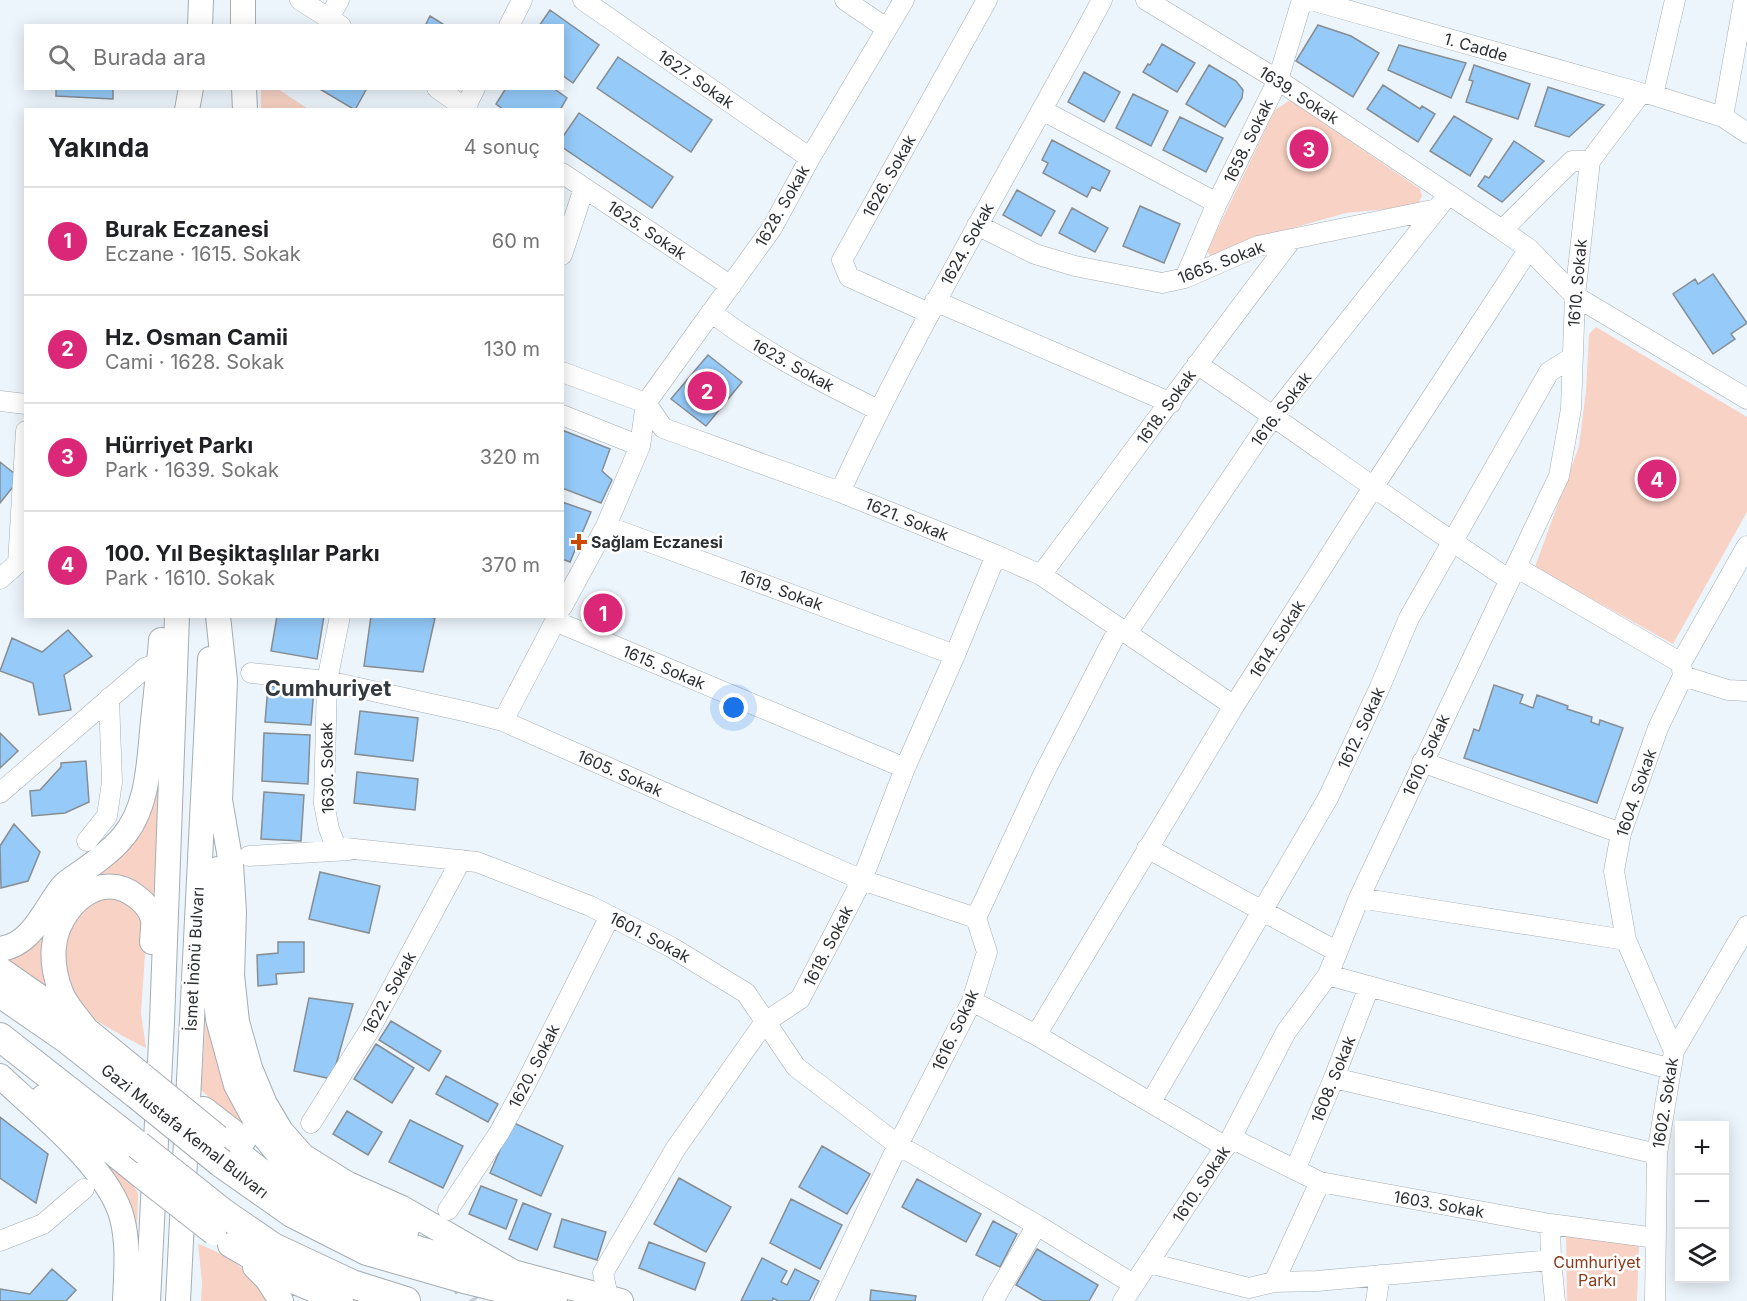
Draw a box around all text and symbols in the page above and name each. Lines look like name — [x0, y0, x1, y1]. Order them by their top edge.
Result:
search box — [24, 24, 564, 90]
street label: 1. Cadde — [1442, 28, 1510, 66]
icon: search — [45, 41, 78, 74]
text: Burada ara — [93, 44, 206, 70]
street label: 1627. Sokak — [654, 45, 738, 113]
street label: 1639. Sokak — [1255, 62, 1343, 128]
street label: 1658. Sokak — [1219, 95, 1277, 186]
pin: 3 — [1290, 126, 1328, 172]
street label: 1626. Sokak — [858, 131, 920, 221]
text: Yakında — [48, 132, 149, 163]
text: 4 sonuç — [464, 135, 540, 159]
street label: 1628. Sokak — [751, 161, 814, 251]
street label: 1625. Sokak — [604, 196, 690, 264]
street label: 1624. Sokak — [936, 199, 998, 289]
text: Burak Eczanesi — [105, 216, 269, 242]
text: 1 — [63, 229, 72, 253]
text: 60 m — [492, 229, 540, 253]
street label: 1665. Sokak — [1175, 236, 1267, 288]
street label: 1610. Sokak — [1563, 238, 1591, 328]
text: Eczane · 1615. Sokak — [105, 242, 301, 266]
text: Hz. Osman Camii — [105, 324, 288, 350]
street label: 1623. Sokak — [748, 334, 838, 396]
text: 2 — [61, 337, 74, 361]
text: 130 m — [484, 337, 540, 361]
text: Cami · 1628. Sokak — [105, 350, 284, 374]
street label: 1618. Sokak — [1132, 365, 1200, 448]
pin: 2 — [688, 368, 726, 414]
street label: 1616. Sokak — [1247, 368, 1316, 450]
text: Hürriyet Parkı — [105, 432, 253, 458]
text: 3 — [61, 445, 74, 469]
text: 320 m — [480, 445, 540, 469]
pin: 4 — [1638, 456, 1676, 502]
text: Park · 1639. Sokak — [105, 458, 279, 482]
street label: 1621. Sokak — [862, 493, 952, 545]
place label: Sağlam Eczanesi — [591, 532, 723, 552]
marker: Sağlam Eczanesi — [572, 535, 586, 549]
text: 100. Yıl Beşiktaşlılar Parkı — [105, 540, 380, 566]
text: 4 — [61, 553, 74, 577]
text: 370 m — [481, 553, 540, 577]
text: Park · 1610. Sokak — [105, 566, 275, 590]
street label: 1619. Sokak — [736, 566, 826, 615]
pin: 1 — [584, 590, 622, 636]
street label: 1614. Sokak — [1245, 596, 1309, 682]
street label: 1615. Sokak — [620, 641, 708, 693]
district label: Cumhuriyet — [265, 675, 391, 701]
street label: 1612. Sokak — [1333, 684, 1389, 772]
your location — [719, 693, 748, 722]
street label: 1610. Sokak — [1398, 711, 1454, 799]
street label: 1630. Sokak — [316, 722, 338, 814]
street label: 1605. Sokak — [574, 745, 666, 801]
street label: 1604. Sokak — [1612, 746, 1660, 840]
street label: İsmet İnönü Bulvarı — [180, 886, 208, 1032]
street label: 1618. Sokak — [799, 902, 857, 990]
street label: 1601. Sokak — [606, 907, 694, 967]
street label: 1622. Sokak — [358, 948, 420, 1038]
street label: 1616. Sokak — [927, 986, 983, 1074]
street label: 1620. Sokak — [504, 1021, 564, 1111]
street label: 1608. Sokak — [1307, 1033, 1360, 1125]
street label: 1602. Sokak — [1648, 1056, 1682, 1150]
street label: Gazi Mustafa Kemal Bulvarı — [97, 1059, 273, 1203]
map controls — [1675, 1121, 1729, 1283]
button: + — [1675, 1121, 1729, 1175]
street label: 1610. Sokak — [1168, 1142, 1234, 1226]
button: − — [1675, 1175, 1729, 1229]
street label: 1603. Sokak — [1392, 1186, 1486, 1222]
button: layers — [1675, 1229, 1729, 1283]
park label: Cumhuriyet Parkı — [1553, 1252, 1641, 1290]

